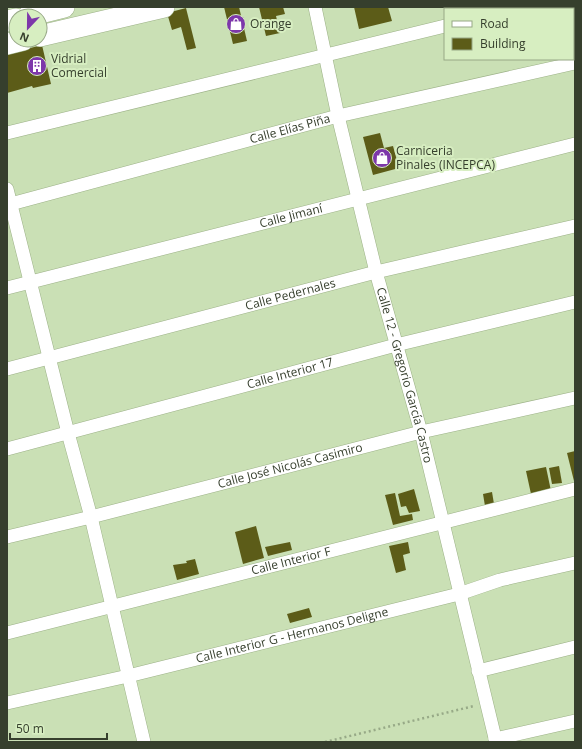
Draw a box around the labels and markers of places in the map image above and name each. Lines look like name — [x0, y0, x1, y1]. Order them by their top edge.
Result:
shop icon: Orange — [225, 13, 247, 35]
place label: Orange — [250, 15, 292, 32]
place label: Vidrial Comercial — [51, 50, 107, 81]
building icon: Vidrial Comercial — [26, 55, 48, 77]
place label: Carniceria Pinales (INCEPCA) — [396, 142, 495, 173]
shop icon: Carniceria Pinales (INCEPCA) — [371, 147, 393, 169]

